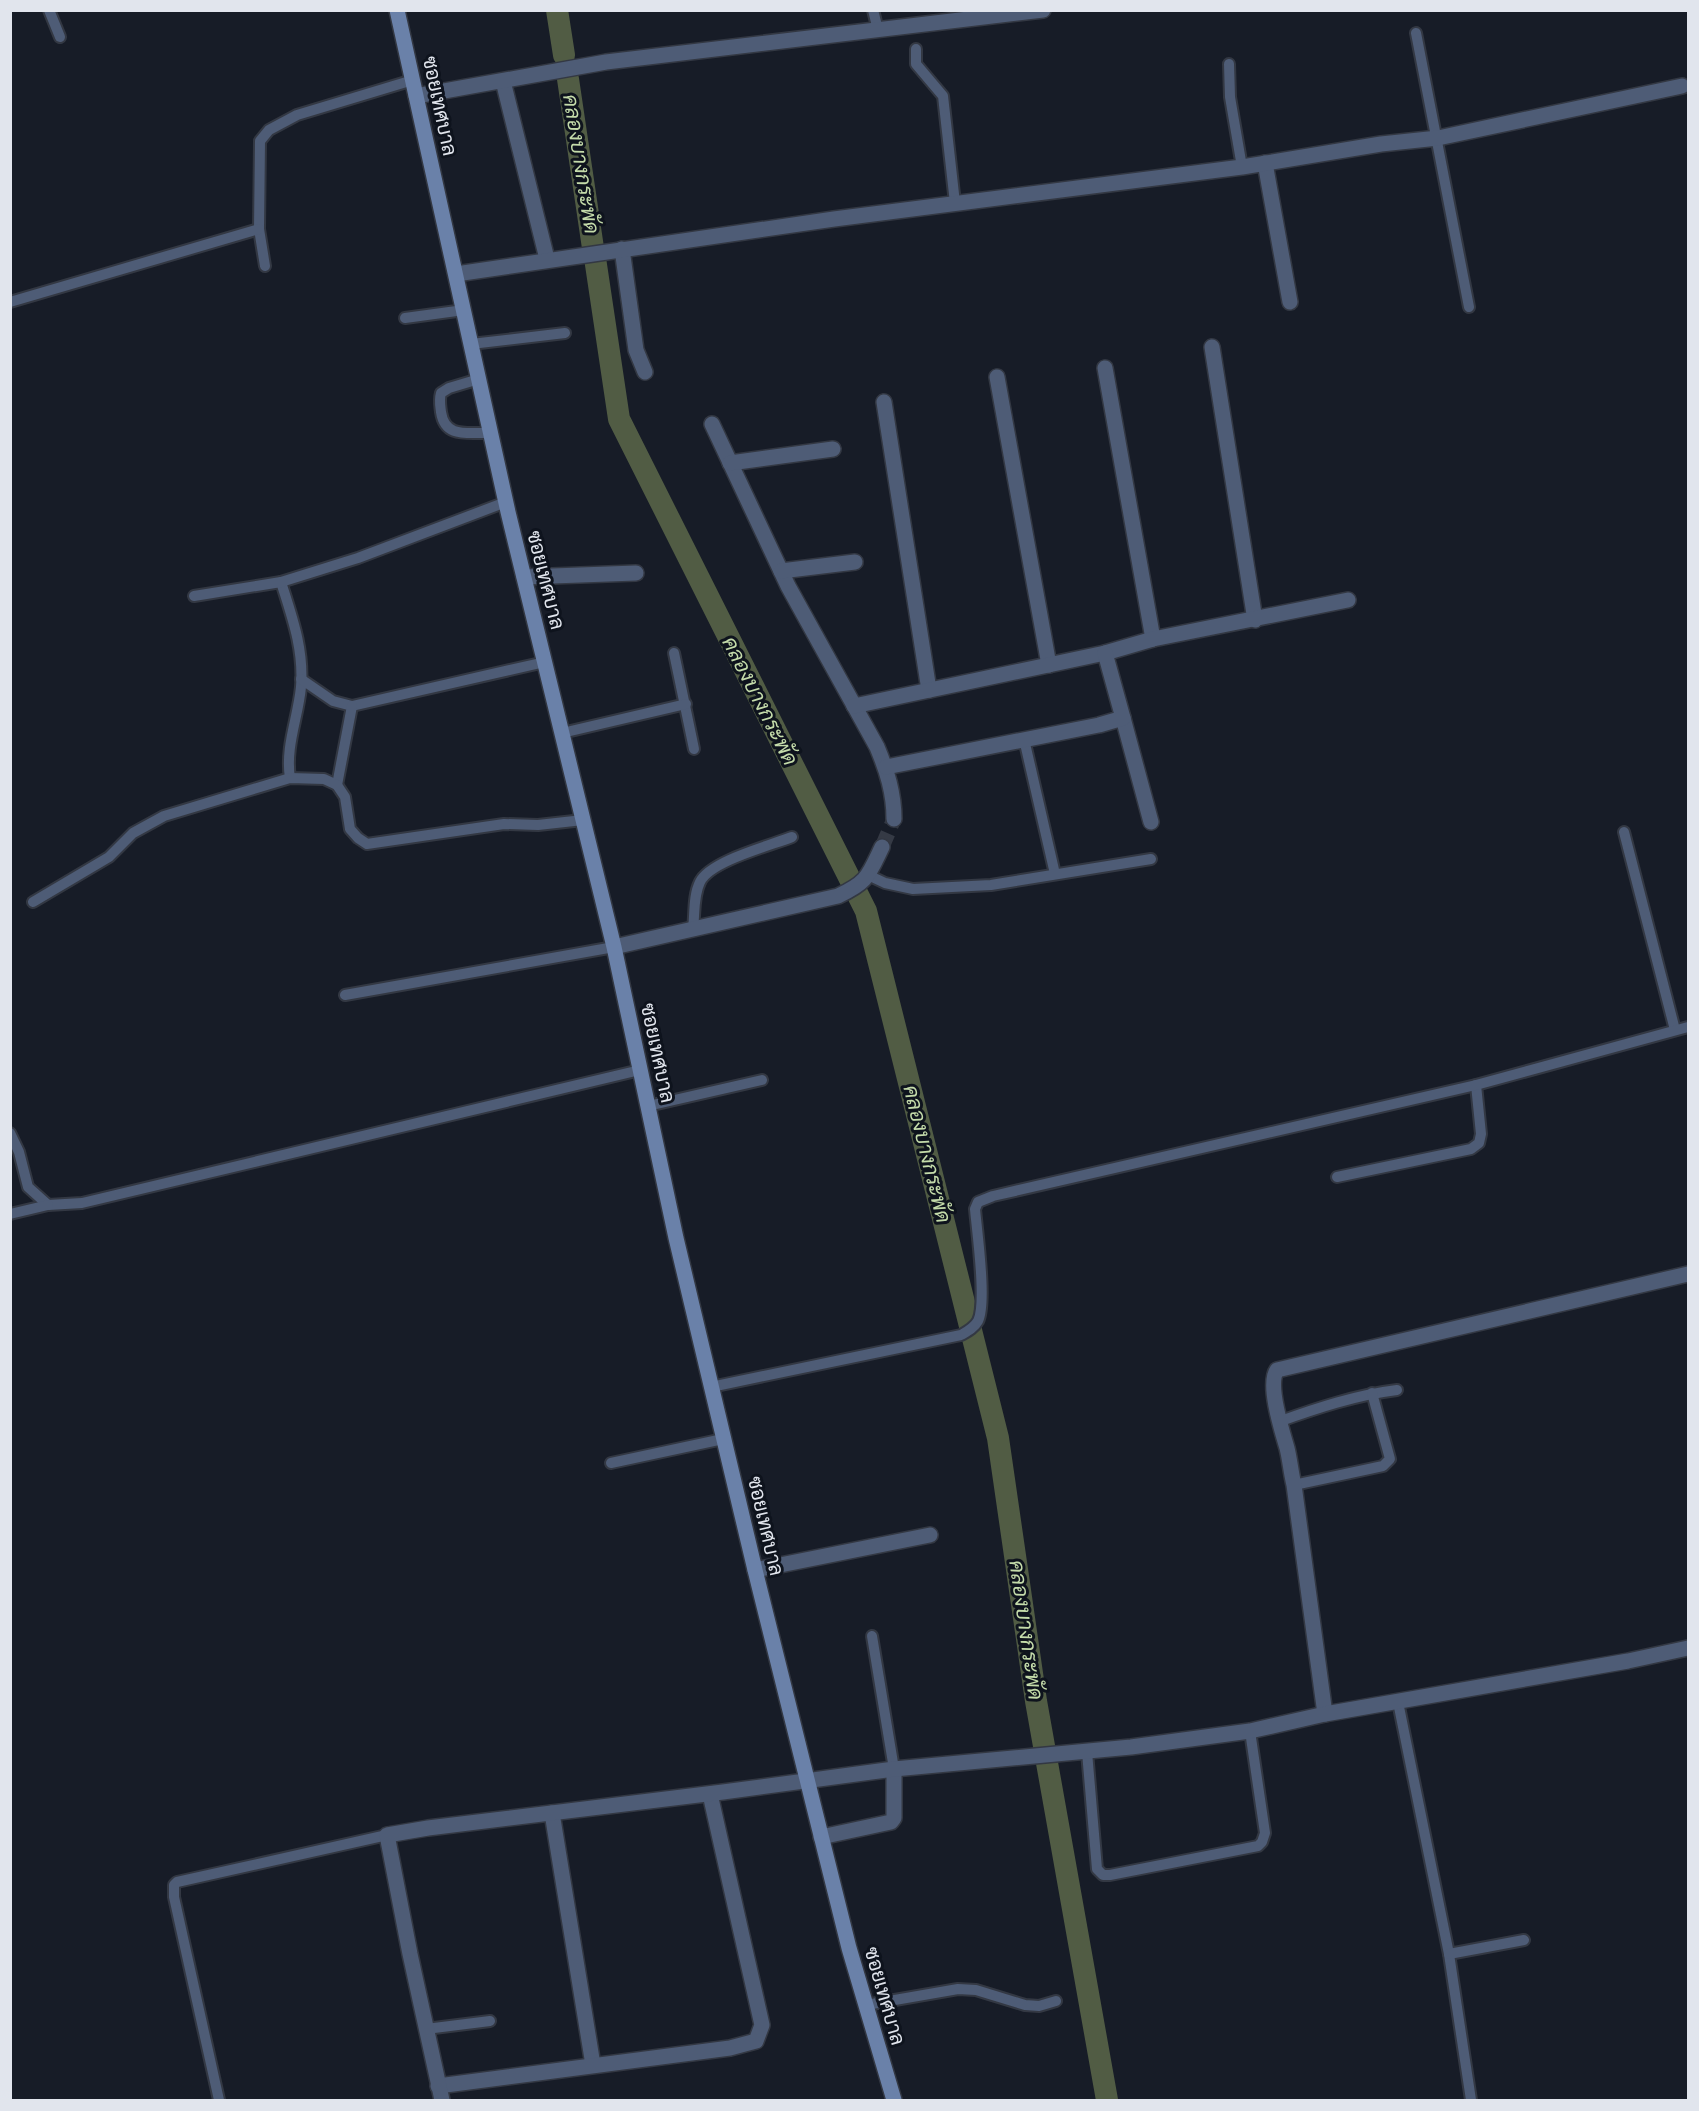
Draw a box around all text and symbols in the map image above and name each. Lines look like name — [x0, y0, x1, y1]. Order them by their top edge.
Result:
street label: ซอยเทศบาล — [416, 54, 463, 158]
water label: คลองบางกระพัด — [556, 92, 606, 236]
street label: ซอยเทศบาล — [520, 528, 571, 632]
water label: คลองบางกระพัด — [716, 632, 804, 770]
street label: ซอยเทศบาล — [634, 1001, 681, 1105]
water label: คลองบางกระพัด — [896, 1082, 958, 1226]
street label: ซอยเทศบาล — [741, 1474, 790, 1578]
water label: คลองบางกระพัด — [1002, 1558, 1050, 1702]
street label: ซอยเทศบาล — [858, 1944, 911, 2048]

